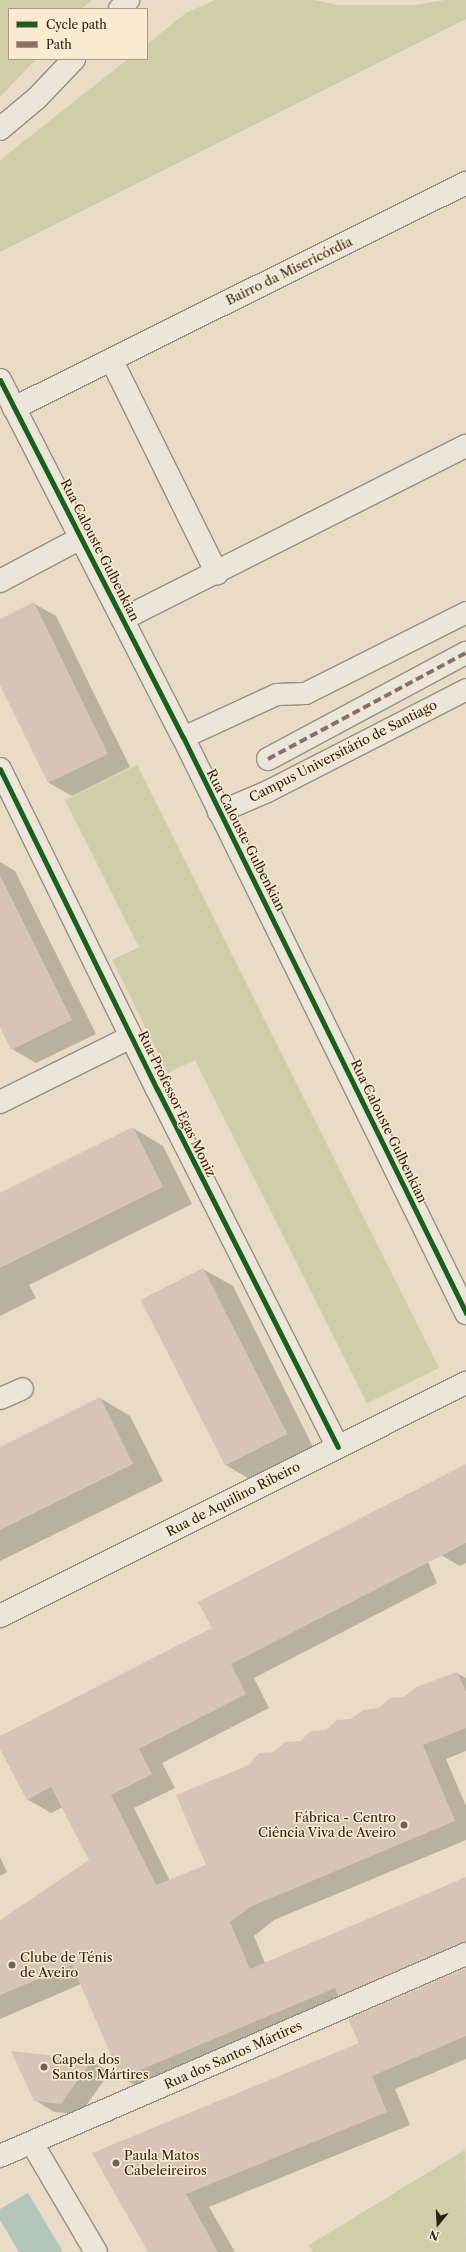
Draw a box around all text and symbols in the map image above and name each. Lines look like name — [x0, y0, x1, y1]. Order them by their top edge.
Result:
legend — [8, 8, 148, 60]
text: Cycle path — [46, 17, 107, 32]
text: Path — [46, 37, 72, 52]
street label: Bairro da Misericórdia — [223, 234, 355, 308]
street label: Rua Calouste Gulbenkian — [57, 476, 143, 624]
street label: Campus Universitário de Santiago — [246, 697, 440, 805]
street label: Rua Calouste Gulbenkian — [203, 766, 289, 914]
street label: Rua Professor Egas Moniz — [135, 1028, 219, 1180]
street label: Rua Calouste Gulbenkian — [347, 1057, 431, 1205]
street label: Rua de Aquilino Ribeiro — [163, 1458, 303, 1540]
place label: Fábrica - Centro Ciência Viva de Aveiro — [257, 1810, 396, 1841]
marker: Fábrica - Centro Ciência Viva de Aveiro — [399, 1820, 409, 1830]
place label: Clube de Ténis de Aveiro — [20, 1950, 113, 1981]
marker: Clube de Ténis de Aveiro — [7, 1960, 17, 1970]
street label: Rua dos Santos Mártires — [162, 2017, 304, 2093]
place label: Capela dos Santos Mártires — [52, 2052, 149, 2083]
marker: Capela dos Santos Mártires — [39, 2062, 49, 2072]
place label: Paula Matos Cabeleireiros — [124, 2148, 207, 2179]
marker: Paula Matos Cabeleireiros — [111, 2158, 121, 2168]
north arrow — [418, 2204, 458, 2244]
text: N — [428, 2227, 441, 2244]

